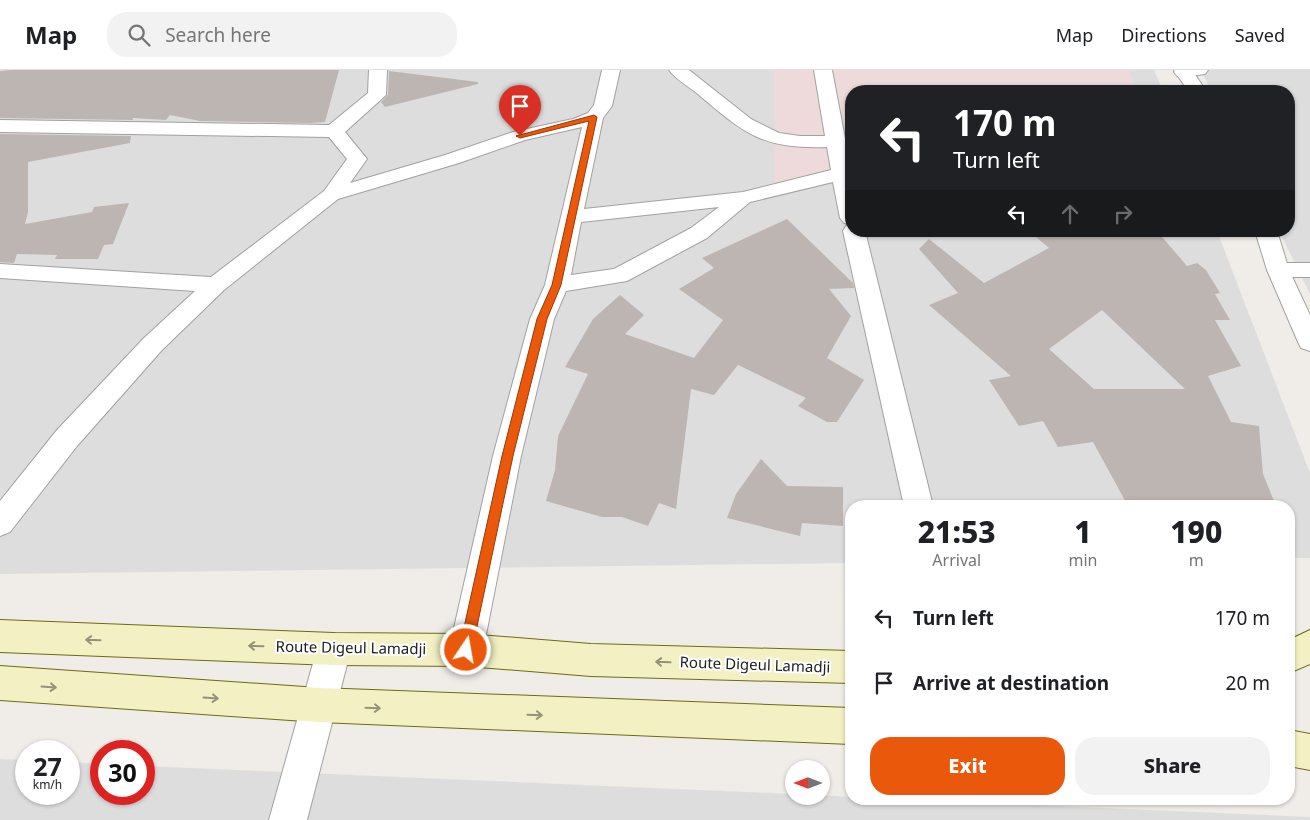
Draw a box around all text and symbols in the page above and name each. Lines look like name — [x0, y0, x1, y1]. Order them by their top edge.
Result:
search box — [107, 12, 457, 57]
text: Map — [25, 18, 77, 51]
icon: search — [125, 21, 153, 49]
text: Search here — [165, 22, 271, 48]
text: Map — [1056, 23, 1093, 47]
text: Directions — [1121, 23, 1207, 47]
text: Saved — [1235, 23, 1285, 47]
pin — [499, 85, 541, 136]
icon: arrive — [506, 92, 534, 120]
text: 170 m — [953, 99, 1056, 146]
icon: left — [870, 105, 935, 170]
text: Turn left — [953, 144, 1040, 174]
icon: left — [1003, 200, 1031, 228]
icon: ahead — [1056, 200, 1084, 228]
icon: right — [1109, 200, 1137, 228]
text: 21:53 — [918, 511, 996, 552]
text: 1 — [1074, 511, 1092, 552]
text: 190 — [1170, 511, 1222, 552]
text: Arrival — [932, 549, 981, 571]
text: min — [1068, 549, 1097, 571]
text: m — [1189, 549, 1204, 571]
icon: left — [870, 604, 898, 632]
text: Turn left — [913, 605, 994, 631]
text: 170 m — [1215, 605, 1270, 631]
position arrow — [439, 623, 491, 675]
one-way arrow — [85, 635, 101, 644]
street label: Route Digeul Lamadji — [276, 636, 427, 658]
one-way arrow — [248, 641, 264, 650]
street label: Route Digeul Lamadji — [679, 651, 831, 677]
one-way arrow — [655, 657, 671, 667]
icon: arrive — [870, 669, 898, 697]
text: Arrive at destination — [913, 670, 1109, 696]
text: 20 m — [1226, 670, 1270, 696]
one-way arrow — [40, 682, 56, 691]
one-way arrow — [202, 693, 218, 703]
one-way arrow — [365, 703, 381, 712]
one-way arrow — [527, 710, 543, 719]
button: Exit — [870, 737, 1065, 795]
button: Share — [1075, 737, 1270, 795]
speed limit sign: 30 — [90, 740, 155, 805]
text: 27 — [33, 749, 62, 783]
north arrow — [785, 760, 830, 805]
map controls — [785, 760, 830, 805]
text: km/h — [33, 776, 62, 793]

